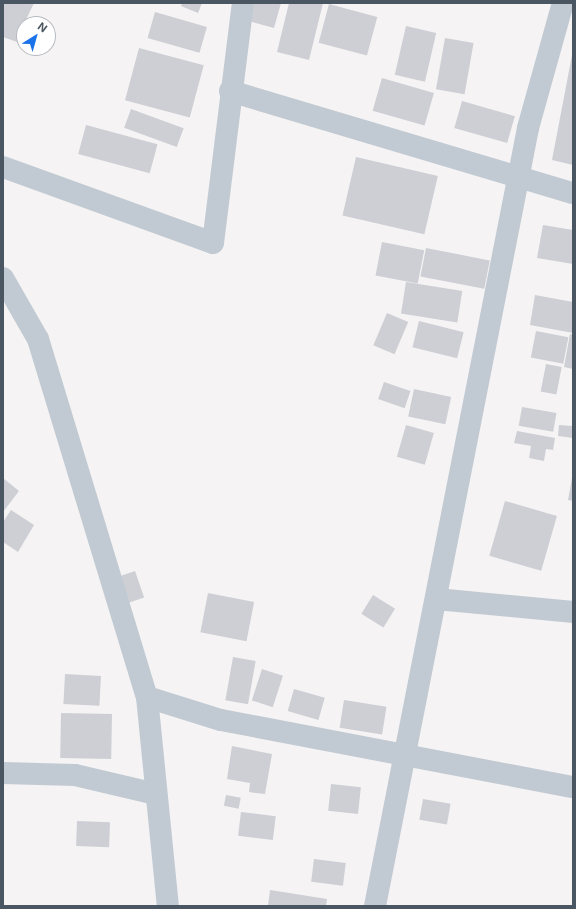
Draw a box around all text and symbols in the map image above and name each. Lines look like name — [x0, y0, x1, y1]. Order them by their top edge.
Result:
north arrow — [16, 16, 56, 56]
text: N — [35, 19, 50, 35]

